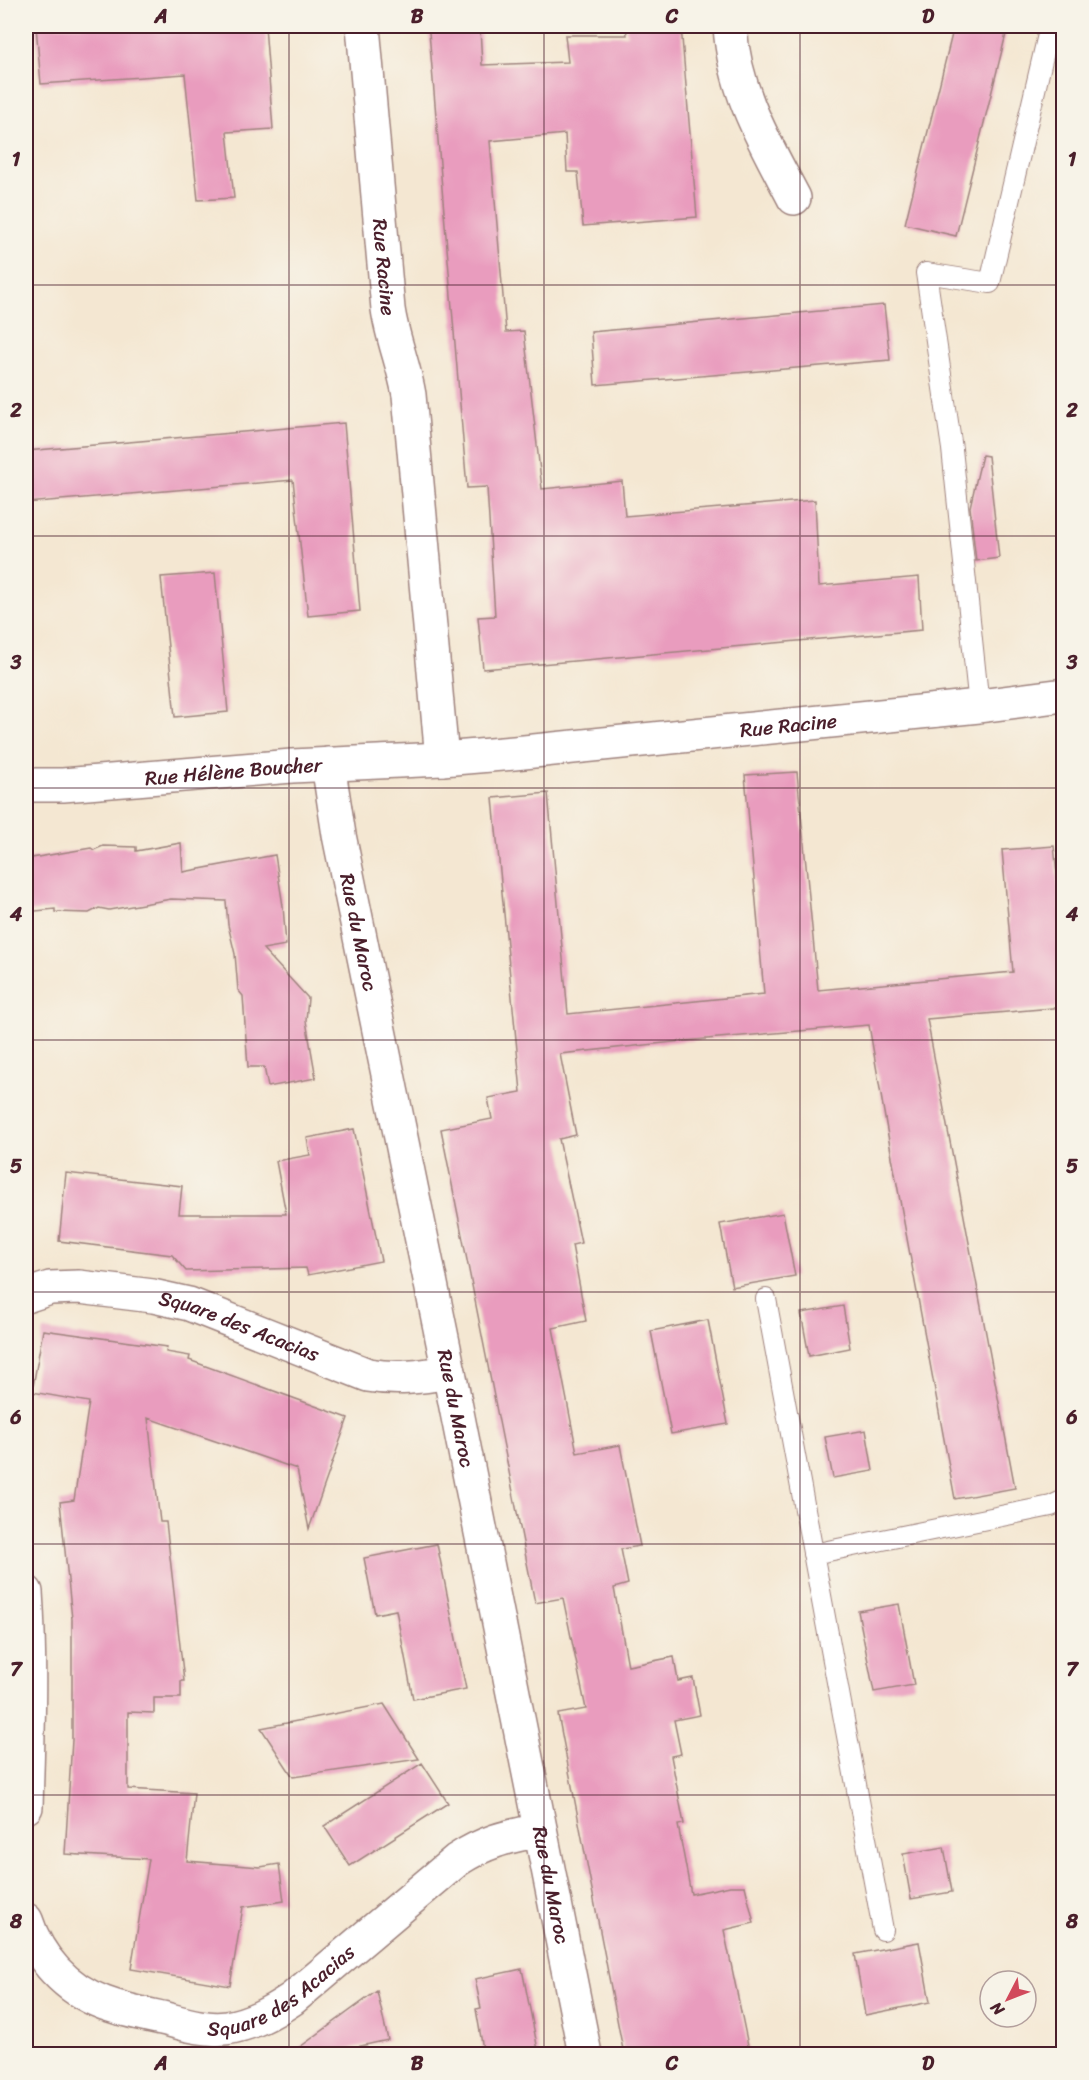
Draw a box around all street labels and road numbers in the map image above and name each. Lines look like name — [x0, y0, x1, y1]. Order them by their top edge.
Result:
street label: Rue Racine — [362, 217, 406, 318]
street label: Rue Racine — [738, 703, 839, 748]
street label: Rue Hélène Boucher — [144, 748, 325, 796]
street label: Rue du Maroc — [329, 870, 388, 994]
street label: Square des Acacias — [155, 1281, 325, 1372]
street label: Rue du Maroc — [427, 1346, 485, 1470]
street label: Rue du Maroc — [522, 1823, 580, 1947]
street label: Square des Acacias — [207, 1935, 364, 2047]

